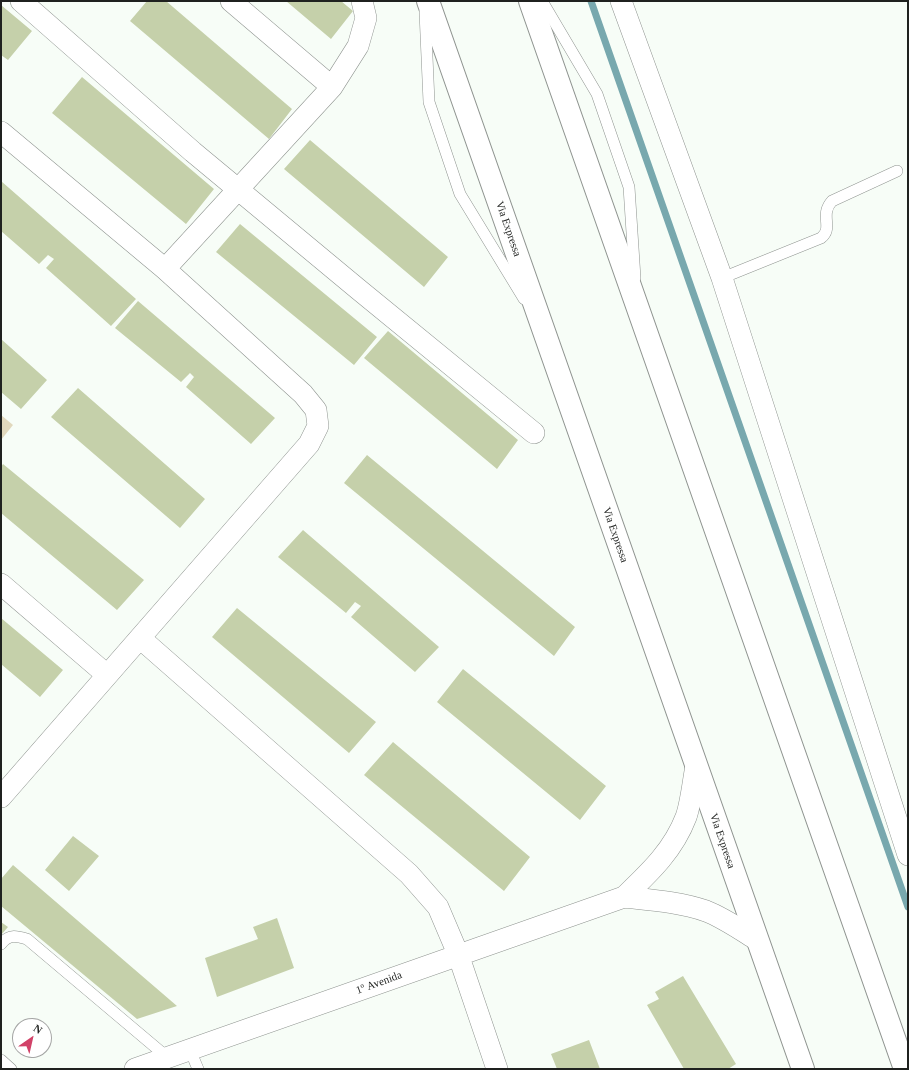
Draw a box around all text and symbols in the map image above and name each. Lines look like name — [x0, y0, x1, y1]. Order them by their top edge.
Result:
street label: Via Expressa — [492, 200, 524, 258]
street label: Via Expressa — [599, 506, 631, 564]
street label: Via Expressa — [706, 812, 738, 870]
street label: 1º Avenida — [354, 969, 404, 997]
north arrow — [12, 1018, 52, 1058]
text: N — [31, 1022, 45, 1036]

